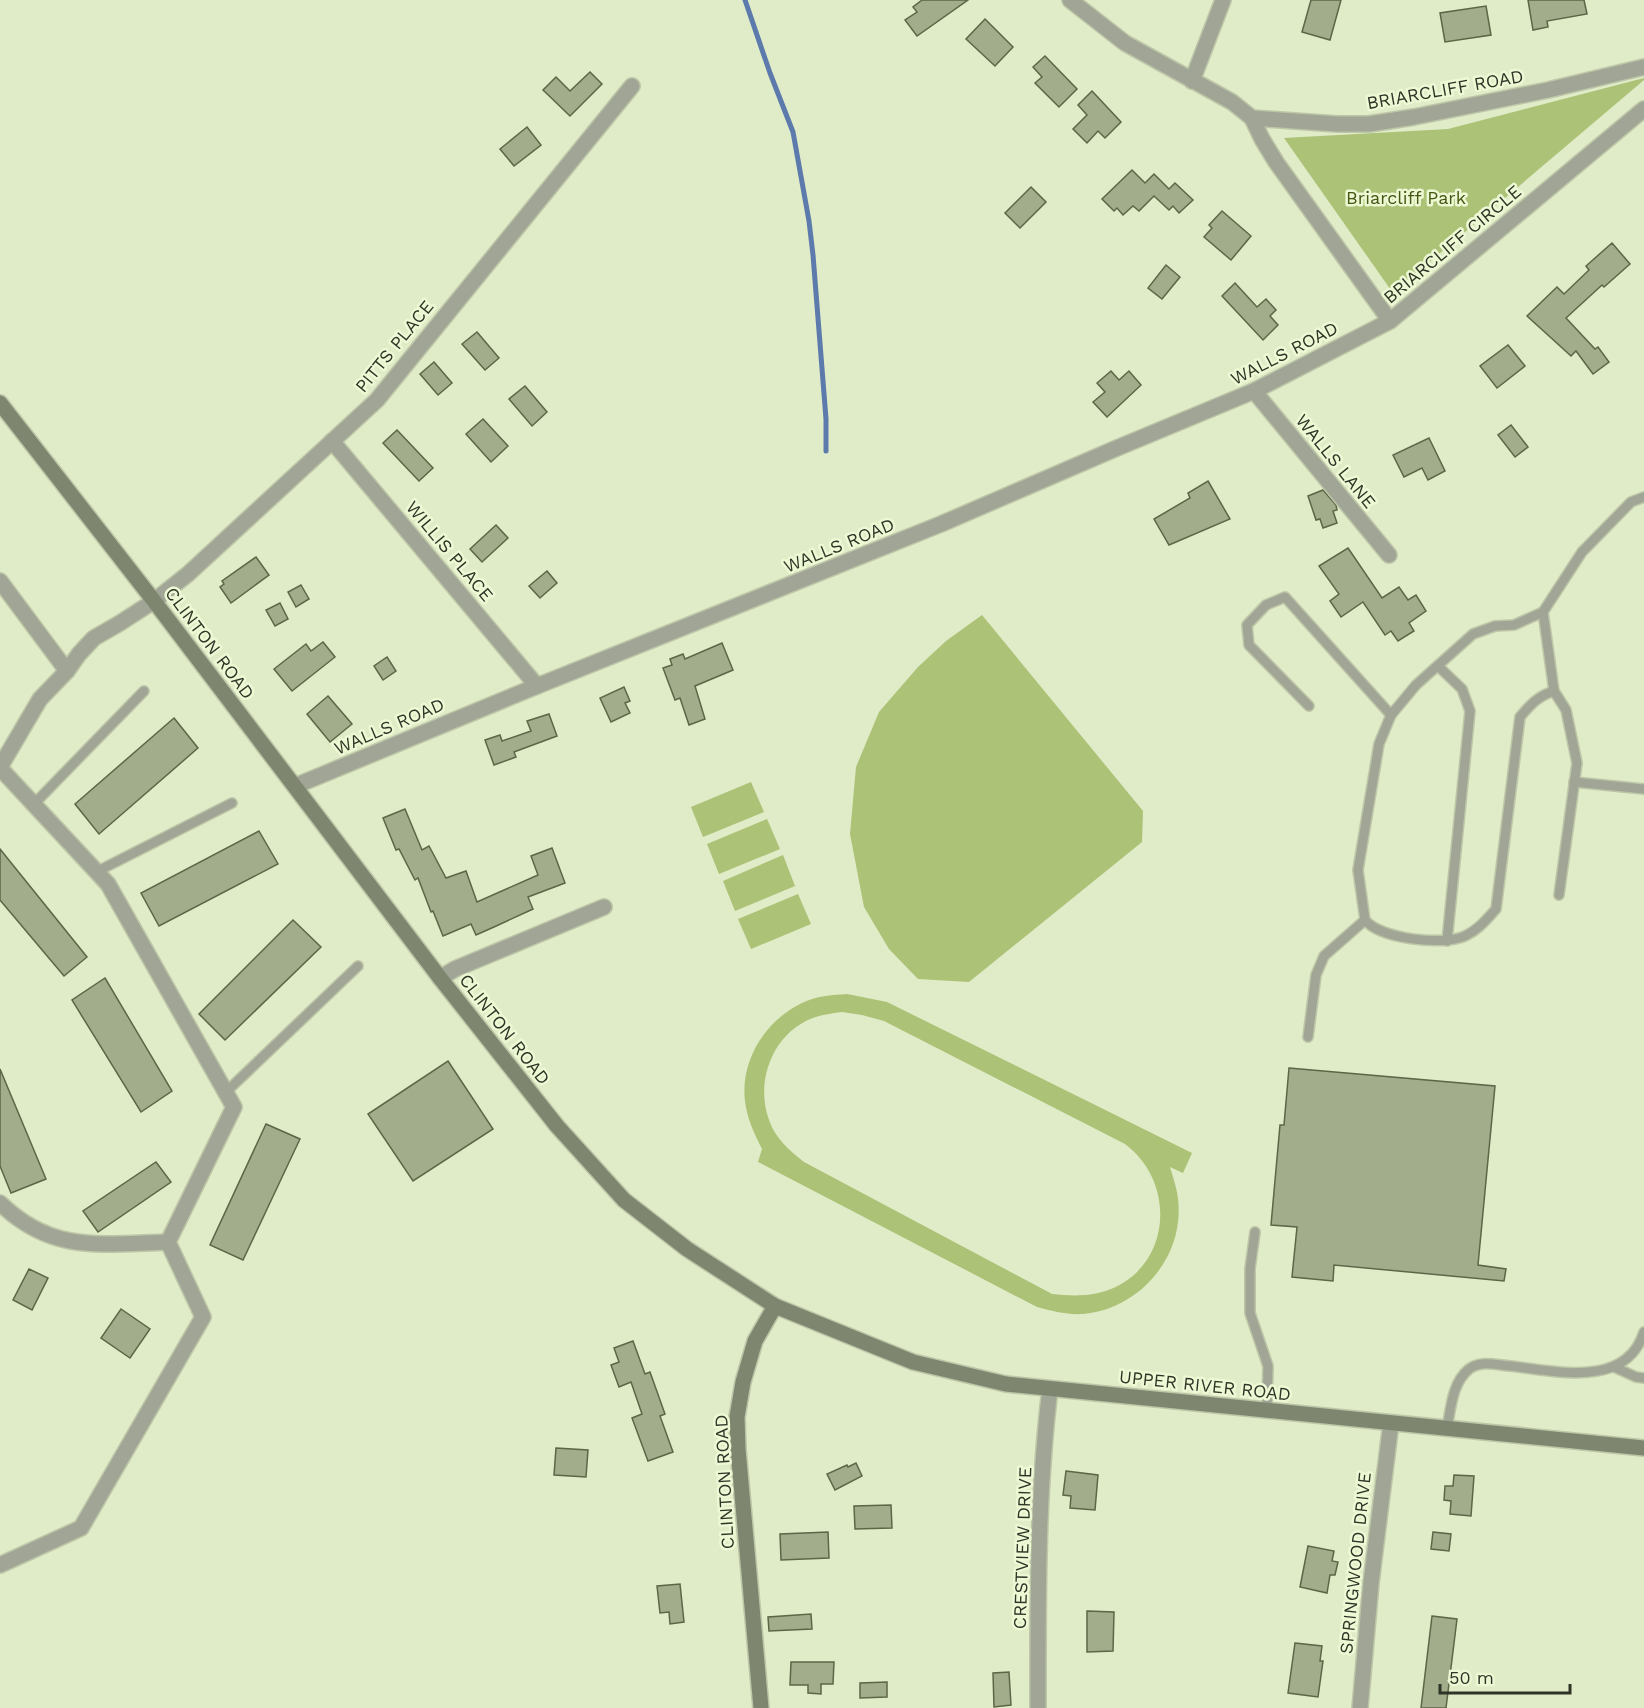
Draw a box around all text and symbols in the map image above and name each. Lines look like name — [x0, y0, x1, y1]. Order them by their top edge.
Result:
street label: BRIARCLIFF ROAD — [1365, 65, 1525, 113]
street label: BRIARCLIFF CIRCLE — [1379, 180, 1525, 308]
park label: Briarcliff Park — [1346, 187, 1466, 208]
street label: PITTS PLACE — [351, 296, 437, 396]
street label: WALLS ROAD — [1227, 317, 1341, 389]
street label: WALLS LANE — [1292, 410, 1380, 512]
street label: WILLIS PLACE — [402, 497, 498, 605]
street label: WALLS ROAD — [781, 513, 897, 577]
street label: CLINTON ROAD — [161, 583, 259, 703]
street label: WALLS ROAD — [331, 693, 447, 759]
street label: CLINTON ROAD — [455, 969, 555, 1089]
street label: UPPER RIVER ROAD — [1118, 1366, 1292, 1404]
street label: CLINTON ROAD — [710, 1414, 738, 1550]
street label: CRESTVIEW DRIVE — [1009, 1466, 1035, 1630]
street label: SPRINGWOOD DRIVE — [1335, 1471, 1375, 1655]
scale bar — [1440, 1657, 1570, 1695]
text: 50 m — [1449, 1667, 1494, 1688]

